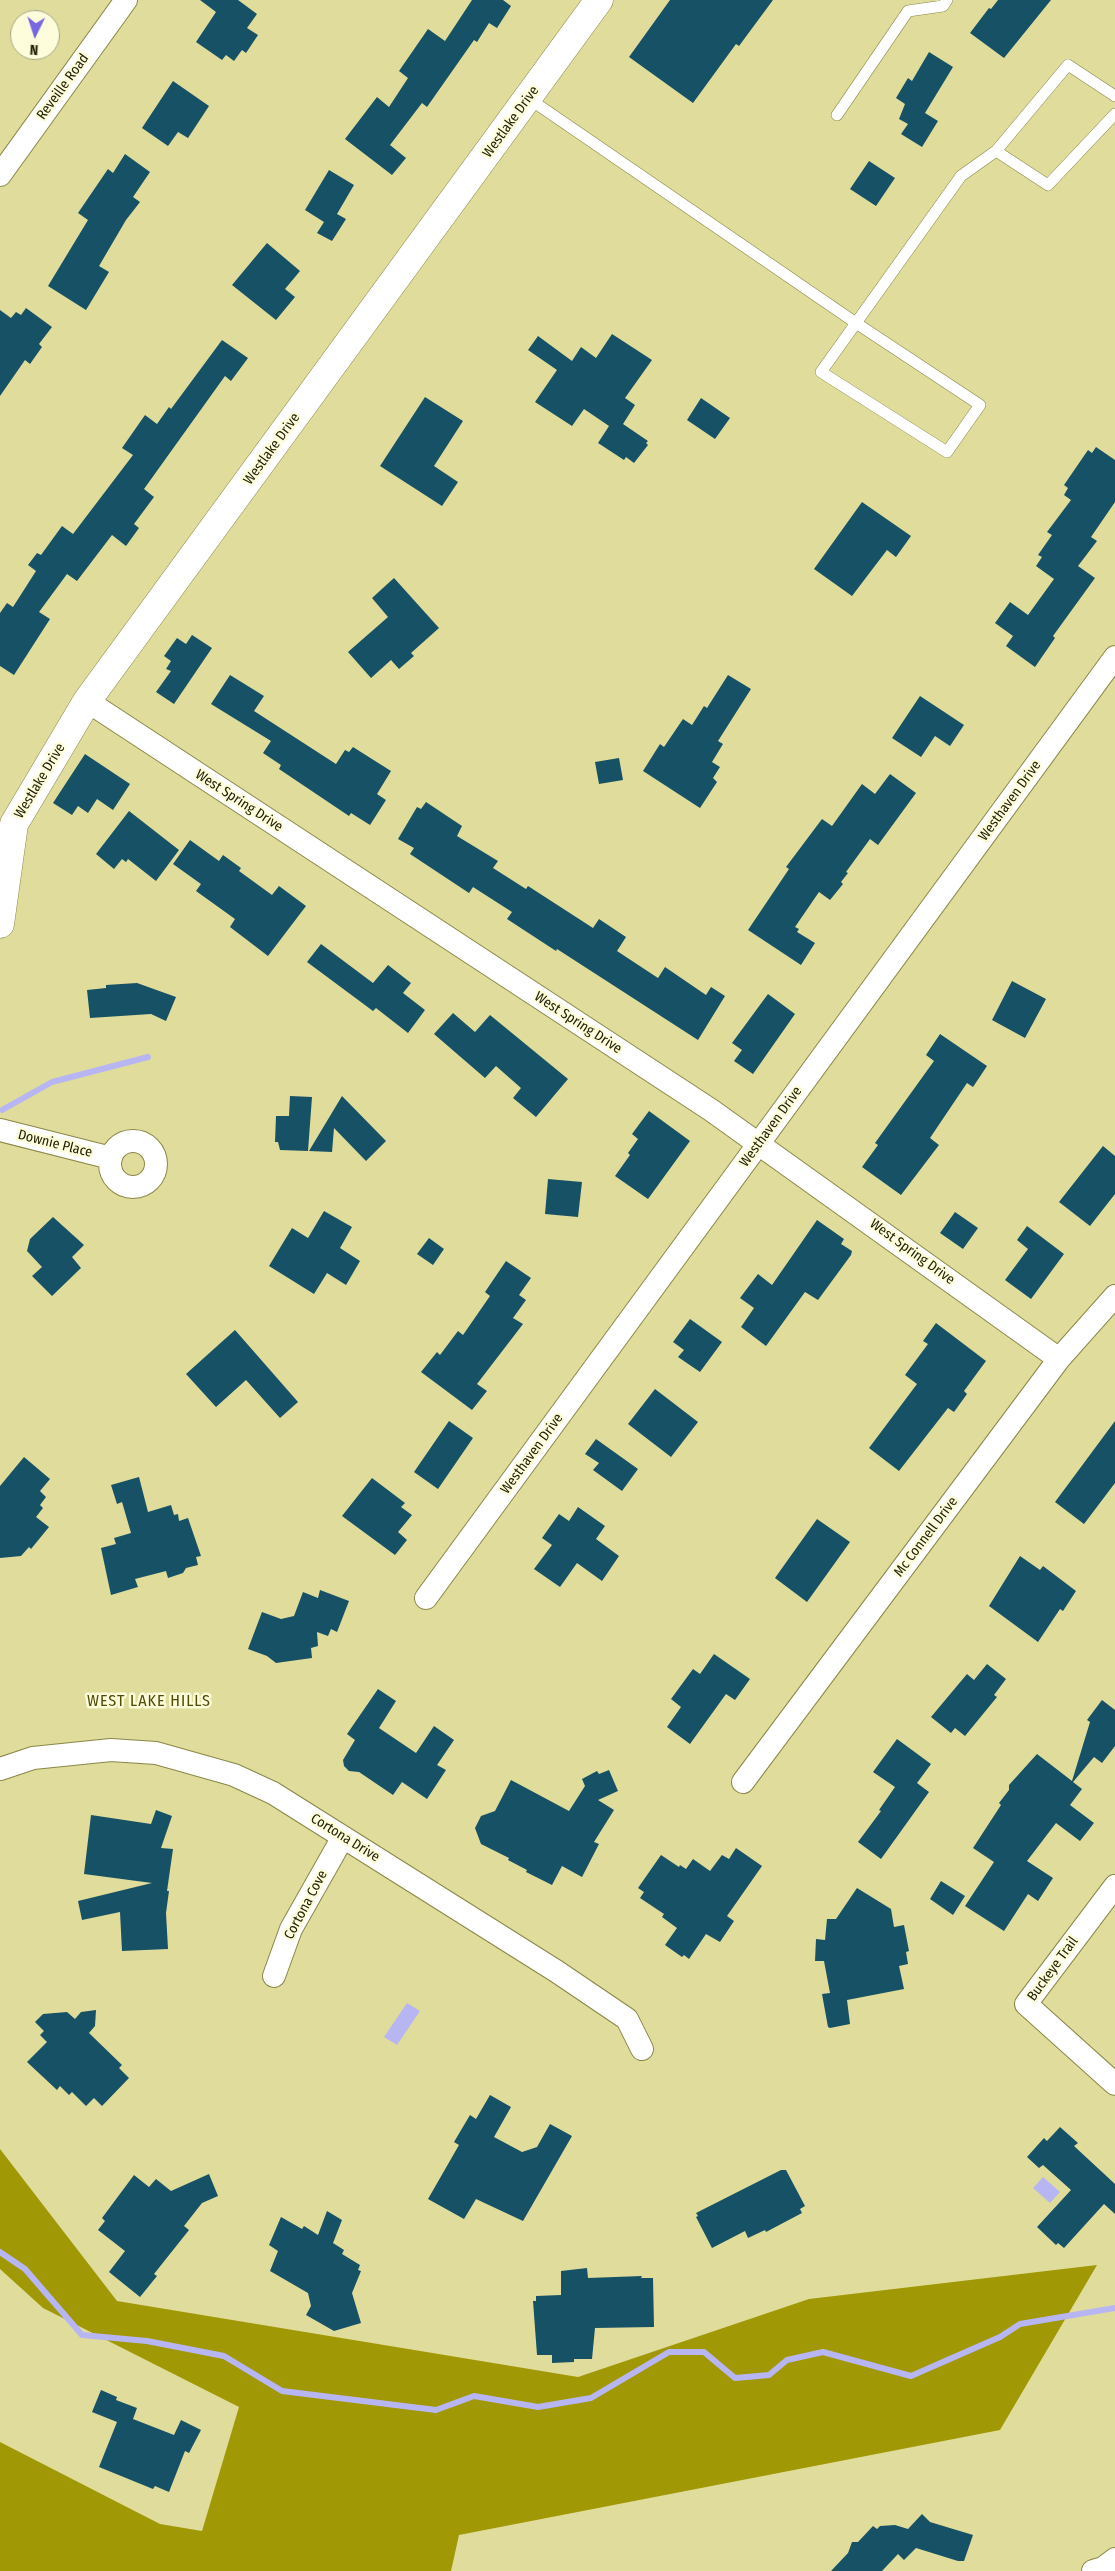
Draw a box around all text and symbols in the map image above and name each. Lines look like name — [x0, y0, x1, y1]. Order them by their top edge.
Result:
north arrow — [10, 10, 60, 60]
text: N — [29, 41, 39, 58]
street label: Reveille Road — [33, 51, 93, 123]
street label: Westlake Drive — [479, 83, 543, 161]
street label: Westlake Drive — [240, 410, 304, 488]
street label: Westlake Drive — [11, 740, 69, 822]
street label: Westhaven Drive — [975, 758, 1045, 844]
street label: West Spring Drive — [192, 767, 286, 835]
street label: West Spring Drive — [531, 989, 625, 1057]
street label: Westhaven Drive — [736, 1084, 806, 1170]
street label: Downie Place — [16, 1127, 94, 1161]
street label: West Spring Drive — [866, 1216, 958, 1288]
street label: Westhaven Drive — [497, 1411, 567, 1497]
street label: Mc Connell Drive — [891, 1494, 961, 1580]
district label: WEST LAKE HILLS — [85, 1692, 213, 1712]
street label: Cortona Drive — [307, 1810, 383, 1866]
street label: Cortona Cove — [281, 1868, 331, 1942]
street label: Buckeye Trail — [1024, 1934, 1082, 2004]

